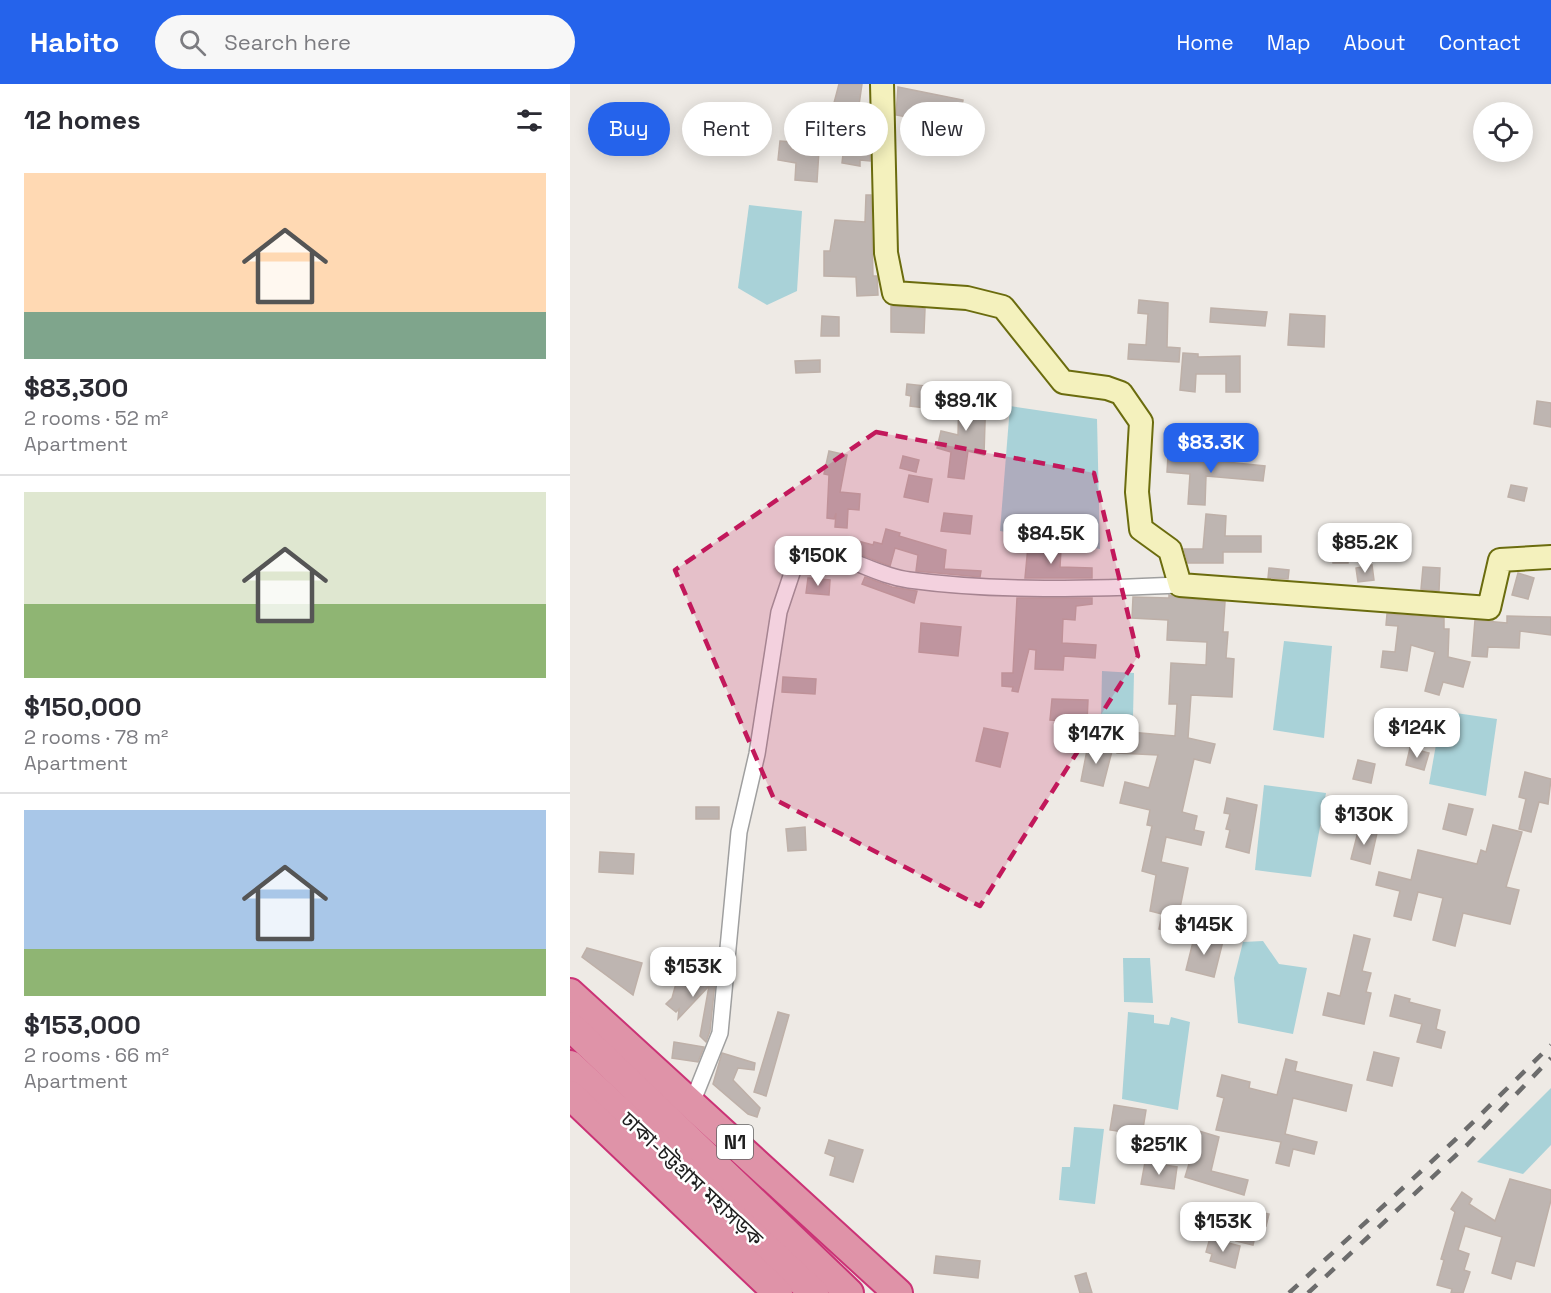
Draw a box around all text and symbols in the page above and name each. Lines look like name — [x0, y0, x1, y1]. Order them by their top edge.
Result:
search box — [155, 15, 575, 69]
text: Habito — [30, 24, 119, 60]
icon: search — [176, 26, 209, 59]
text: Search here — [224, 28, 351, 56]
text: Home — [1176, 29, 1234, 56]
text: Map — [1267, 29, 1311, 56]
text: About — [1344, 29, 1406, 56]
text: Contact — [1439, 29, 1521, 56]
chip: Buy — [588, 102, 670, 156]
chip: Rent — [682, 102, 772, 156]
chip: Filters — [784, 102, 888, 156]
chip: New — [900, 102, 985, 156]
map controls — [1473, 102, 1533, 162]
button: locate — [1473, 102, 1533, 162]
text: 12 homes — [24, 103, 141, 137]
icon: filters — [513, 104, 546, 137]
icon: home — [231, 212, 339, 320]
text: $83,300 — [24, 371, 128, 405]
pin: $89.1K — [917, 381, 1015, 432]
text: $89.1K — [935, 387, 997, 413]
text: 2 rooms · 52 m² — [24, 405, 168, 431]
pin: $83.3K — [1162, 423, 1260, 474]
text: $83.3K — [1178, 429, 1244, 455]
text: Apartment — [24, 431, 128, 457]
pin: $84.5K — [1002, 514, 1100, 565]
text: $84.5K — [1017, 520, 1085, 546]
pin: $85.2K — [1316, 523, 1414, 574]
text: $85.2K — [1332, 529, 1398, 555]
icon: home — [231, 531, 339, 639]
pin: $150K — [776, 536, 860, 587]
text: $150K — [789, 542, 847, 568]
text: $150,000 — [24, 690, 142, 724]
pin: $124K — [1375, 708, 1459, 759]
pin: $147K — [1054, 714, 1138, 765]
text: $124K — [1388, 714, 1446, 740]
text: $147K — [1068, 720, 1124, 746]
text: 2 rooms · 78 m² — [24, 724, 168, 750]
text: Apartment — [24, 750, 128, 776]
pin: $130K — [1322, 795, 1406, 846]
text: $130K — [1335, 801, 1393, 827]
icon: home — [231, 849, 339, 957]
pin: $145K — [1162, 905, 1246, 956]
text: $145K — [1175, 911, 1233, 937]
pin: $153K — [651, 947, 735, 998]
text: $153K — [664, 953, 722, 979]
text: $153,000 — [24, 1008, 141, 1042]
text: 2 rooms · 66 m² — [24, 1042, 169, 1068]
text: Apartment — [24, 1068, 128, 1094]
street label: ঢাকা-চট্টগ্রাম মহাসড়ক — [615, 1105, 770, 1252]
road number: N1 — [717, 1125, 753, 1159]
pin: $251K — [1117, 1125, 1201, 1176]
text: $251K — [1130, 1131, 1188, 1157]
pin: $153K — [1181, 1202, 1265, 1253]
text: $153K — [1194, 1208, 1252, 1234]

